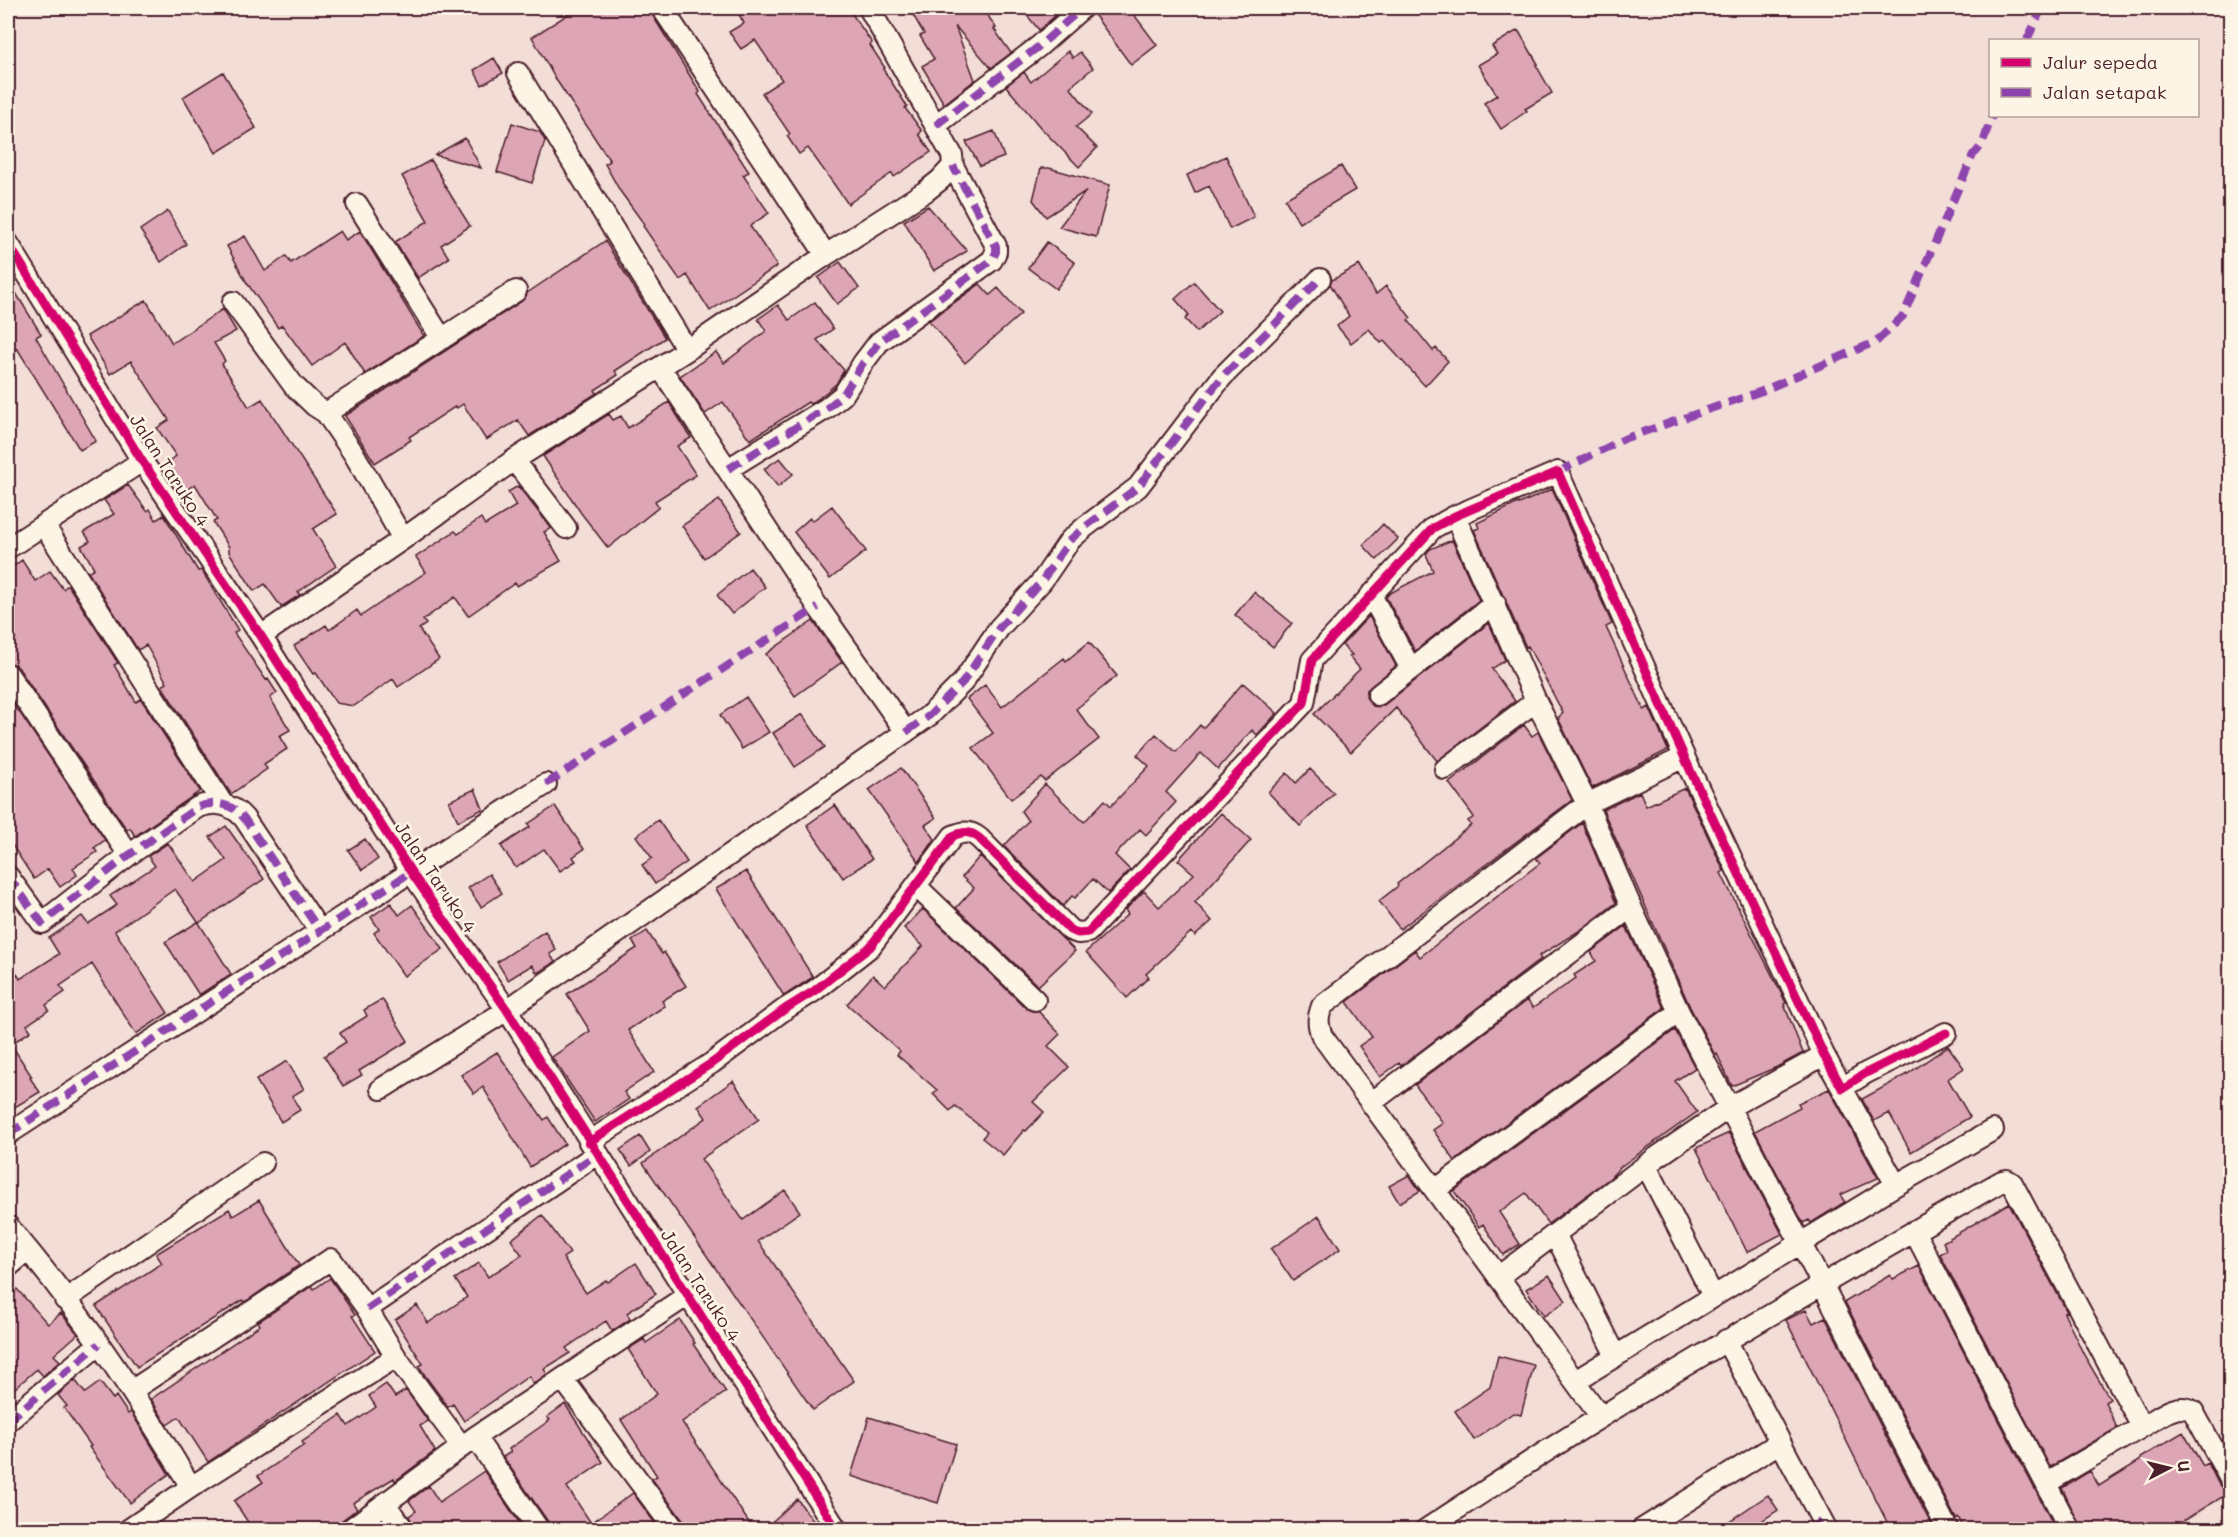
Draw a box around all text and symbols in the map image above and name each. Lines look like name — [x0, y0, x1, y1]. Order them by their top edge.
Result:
legend — [1989, 39, 2199, 117]
text: Jalur sepeda — [2043, 50, 2158, 74]
text: Jalan setapak — [2043, 80, 2166, 104]
street label: Jalan Taruko 4 — [125, 409, 215, 531]
street label: Jalan Taruko 4 — [390, 817, 482, 938]
street label: Jalan Taruko 4 — [656, 1224, 746, 1346]
north arrow — [2139, 1438, 2199, 1498]
text: U — [2173, 1459, 2195, 1473]

